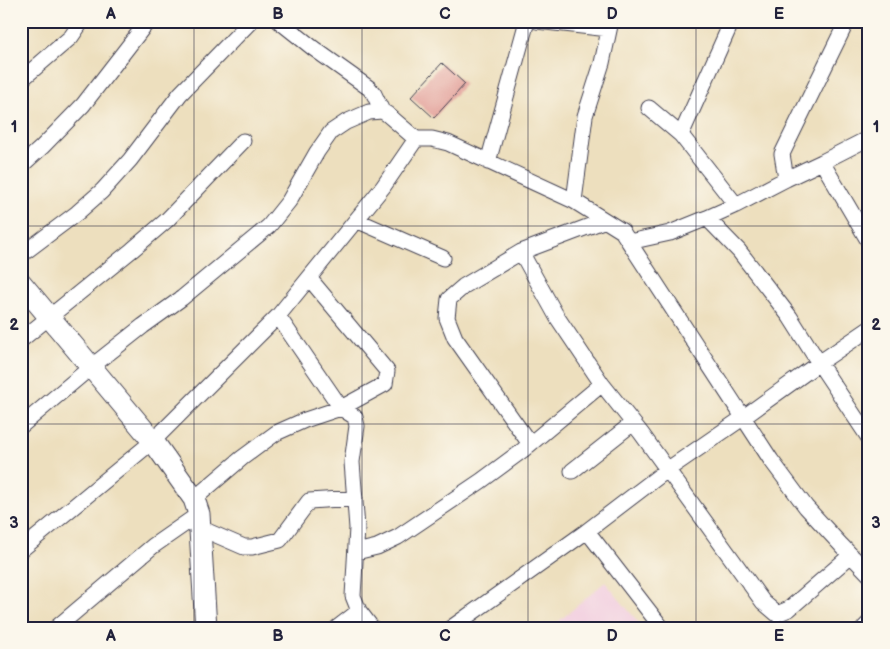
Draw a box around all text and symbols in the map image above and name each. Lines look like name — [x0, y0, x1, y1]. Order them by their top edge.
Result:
text: A — [105, 5, 116, 24]
text: B — [272, 5, 284, 24]
text: C — [439, 5, 451, 24]
text: D — [606, 5, 618, 24]
text: E — [774, 5, 784, 24]
text: 1 — [11, 118, 17, 137]
text: 1 — [873, 118, 879, 137]
text: 2 — [9, 316, 19, 335]
text: 2 — [871, 316, 881, 335]
text: 3 — [9, 514, 19, 533]
text: 3 — [871, 514, 881, 533]
text: A — [105, 627, 116, 646]
text: B — [272, 627, 284, 646]
text: C — [439, 627, 451, 646]
text: D — [606, 627, 618, 646]
text: E — [774, 627, 784, 646]

